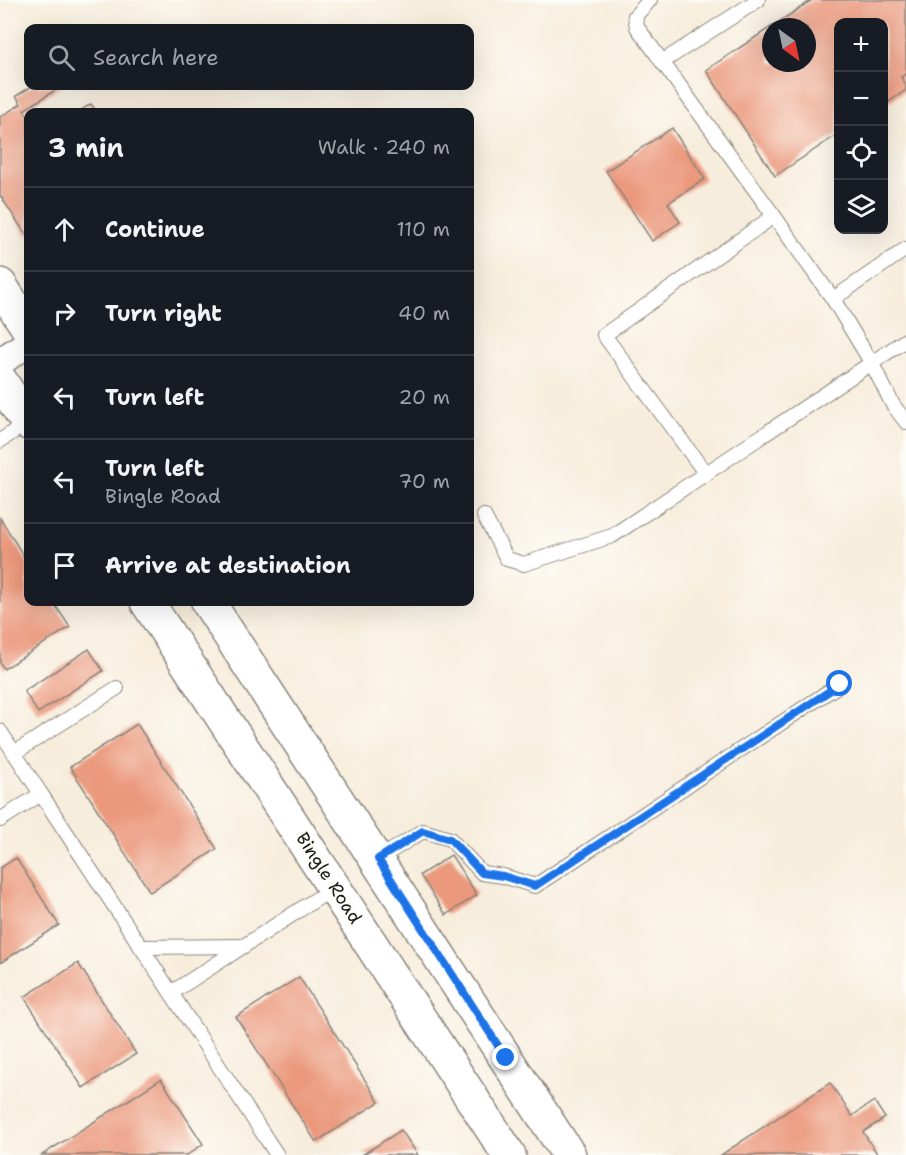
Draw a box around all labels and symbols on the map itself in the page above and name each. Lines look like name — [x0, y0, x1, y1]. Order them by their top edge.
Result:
north arrow — [762, 18, 816, 72]
route start — [826, 670, 852, 696]
street label: Bingle Road — [291, 828, 367, 928]
route end — [492, 1044, 518, 1070]

